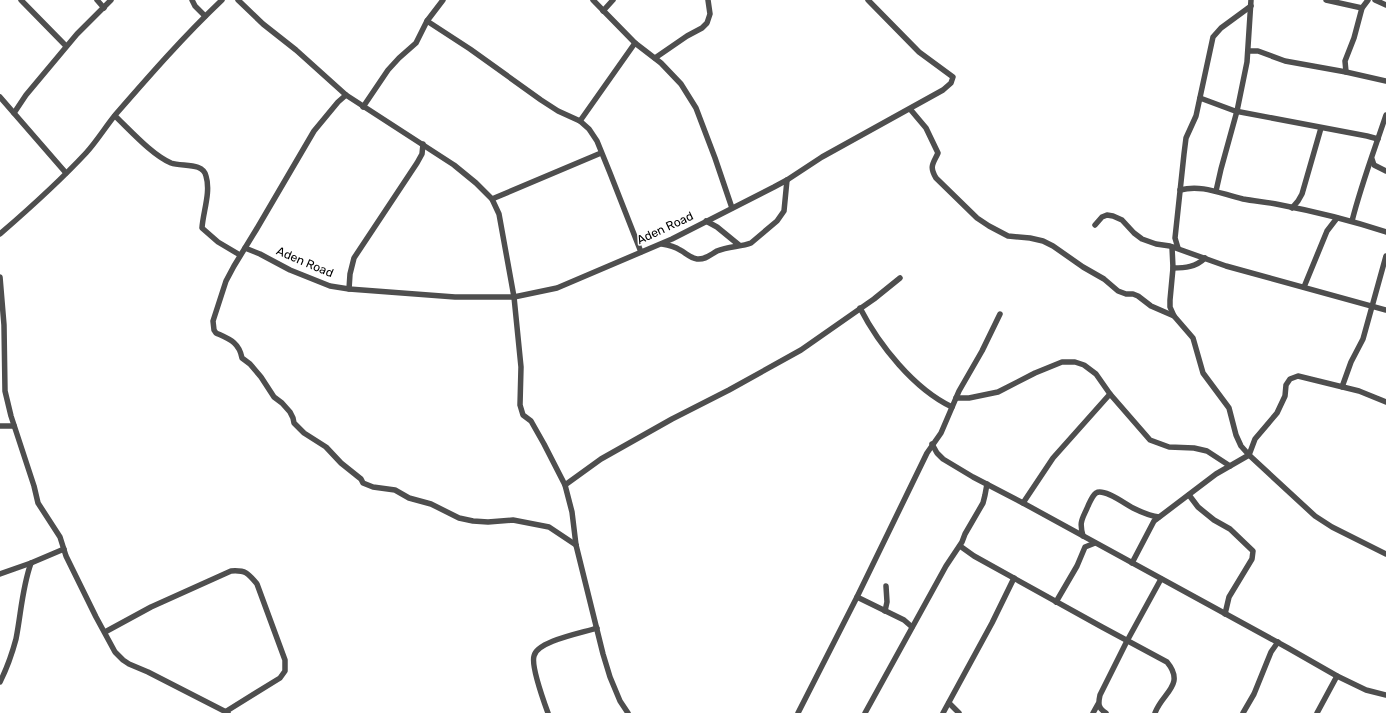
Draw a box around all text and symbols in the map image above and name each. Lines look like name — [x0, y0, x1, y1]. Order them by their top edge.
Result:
street label: Aden Road — [635, 209, 695, 247]
street label: Aden Road — [274, 244, 336, 280]

